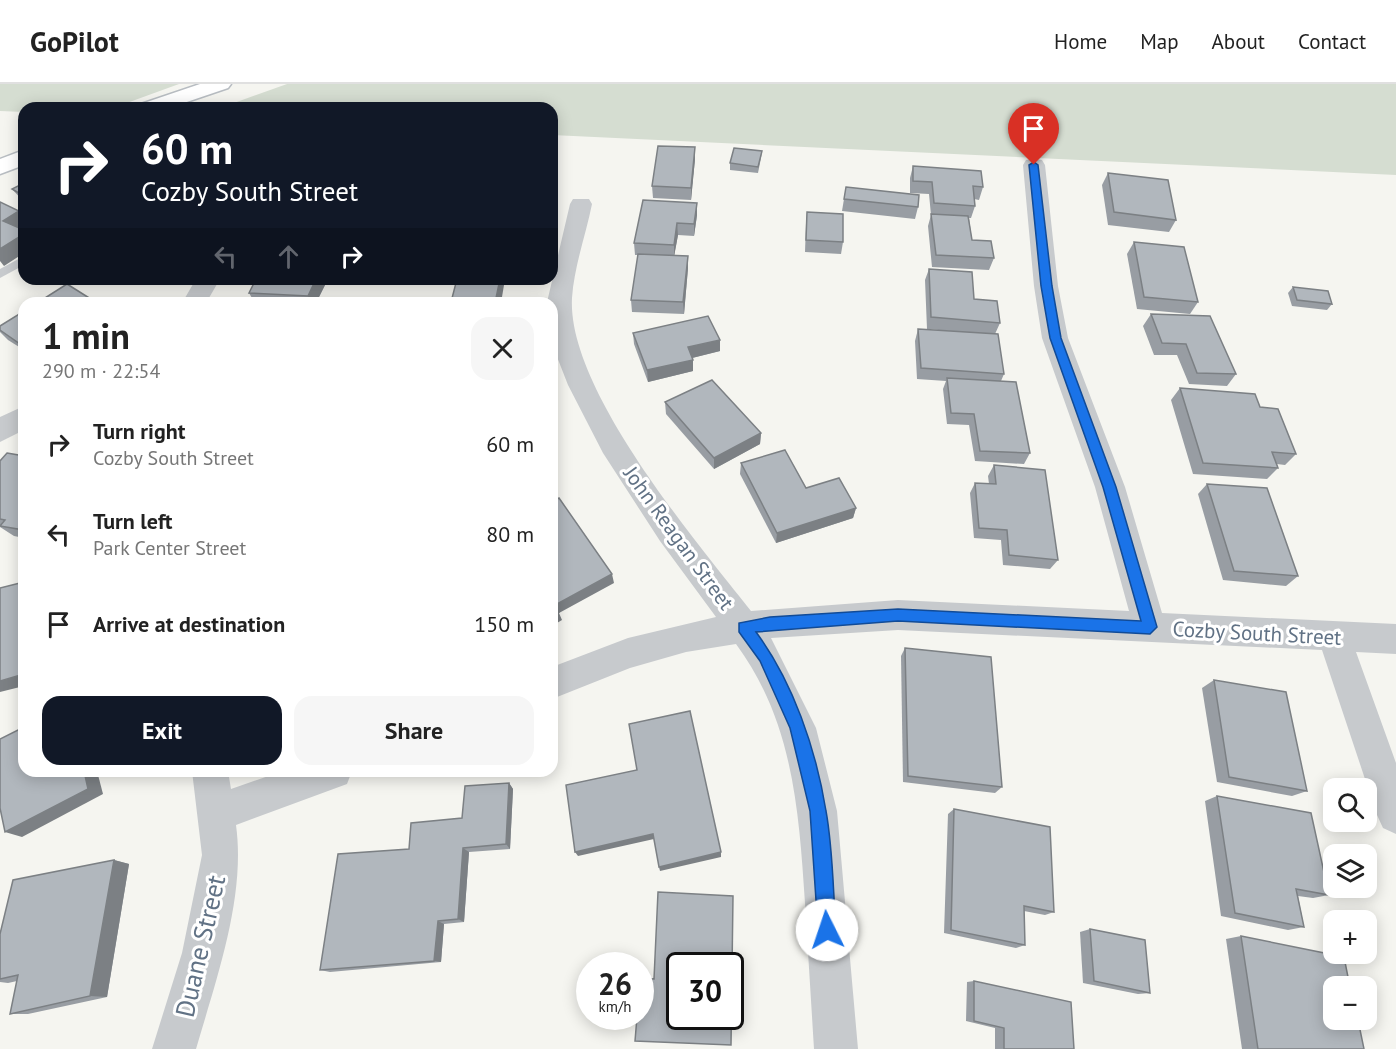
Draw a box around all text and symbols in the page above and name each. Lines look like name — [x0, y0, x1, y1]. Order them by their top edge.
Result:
text: GoPilot — [30, 23, 119, 60]
text: Home — [1054, 28, 1107, 55]
text: Map — [1140, 28, 1179, 55]
text: About — [1212, 28, 1265, 55]
text: Contact — [1298, 28, 1366, 55]
pin — [1008, 103, 1059, 165]
icon: arrive — [1017, 112, 1050, 145]
text: 60 m — [141, 121, 233, 176]
icon: right — [42, 126, 120, 204]
text: Cozby South Street — [141, 174, 358, 208]
icon: left — [209, 240, 242, 273]
icon: ahead — [272, 240, 305, 273]
icon: right — [335, 240, 368, 273]
text: 1 min — [42, 312, 130, 359]
button: close — [471, 317, 534, 380]
text: 290 m · 22:54 — [42, 358, 160, 384]
text: Turn right — [93, 417, 185, 445]
icon: right — [42, 428, 75, 461]
text: 60 m — [486, 430, 534, 458]
text: Cozby South Street — [93, 445, 254, 471]
street label: John Reagan Street — [617, 460, 740, 615]
text: Turn left — [93, 507, 173, 535]
icon: left — [42, 518, 75, 551]
text: 80 m — [486, 520, 534, 548]
text: Park Center Street — [93, 535, 246, 561]
icon: arrive — [42, 608, 75, 641]
text: Arrive at destination — [93, 610, 285, 638]
text: 150 m — [474, 610, 534, 638]
street label: Cozby South Street — [1172, 615, 1342, 651]
button: Exit — [42, 696, 282, 765]
button: Share — [294, 696, 534, 765]
map controls — [1323, 778, 1377, 1030]
button: search — [1323, 778, 1377, 832]
button: layers — [1323, 844, 1377, 898]
street label: Duane Street — [168, 872, 232, 1020]
position arrow — [795, 898, 859, 962]
button: + — [1323, 910, 1377, 964]
speed limit sign: 30 — [666, 952, 744, 1030]
text: 26 — [598, 964, 632, 1003]
button: − — [1323, 976, 1377, 1030]
text: km/h — [599, 997, 631, 1016]

